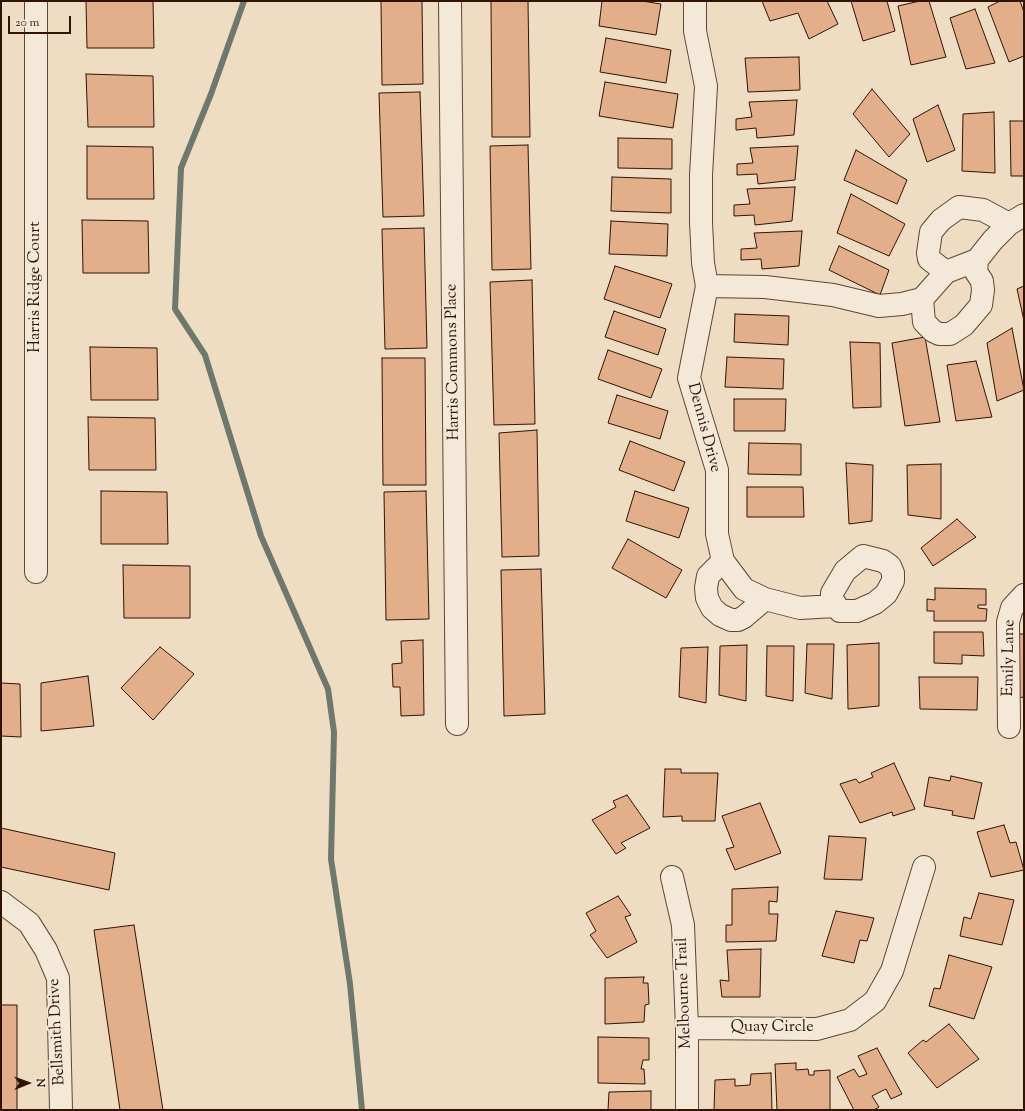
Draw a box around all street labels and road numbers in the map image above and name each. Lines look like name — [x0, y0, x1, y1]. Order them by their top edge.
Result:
street label: Harris Ridge Court — [26, 221, 46, 353]
street label: Harris Commons Place — [443, 283, 465, 441]
street label: Dennis Drive — [682, 381, 724, 475]
street label: Emily Lane — [1000, 619, 1020, 697]
street label: Melbourne Trail — [673, 937, 697, 1049]
street label: Bellsmith Drive — [46, 978, 70, 1086]
street label: Quay Circle — [730, 1018, 814, 1038]

